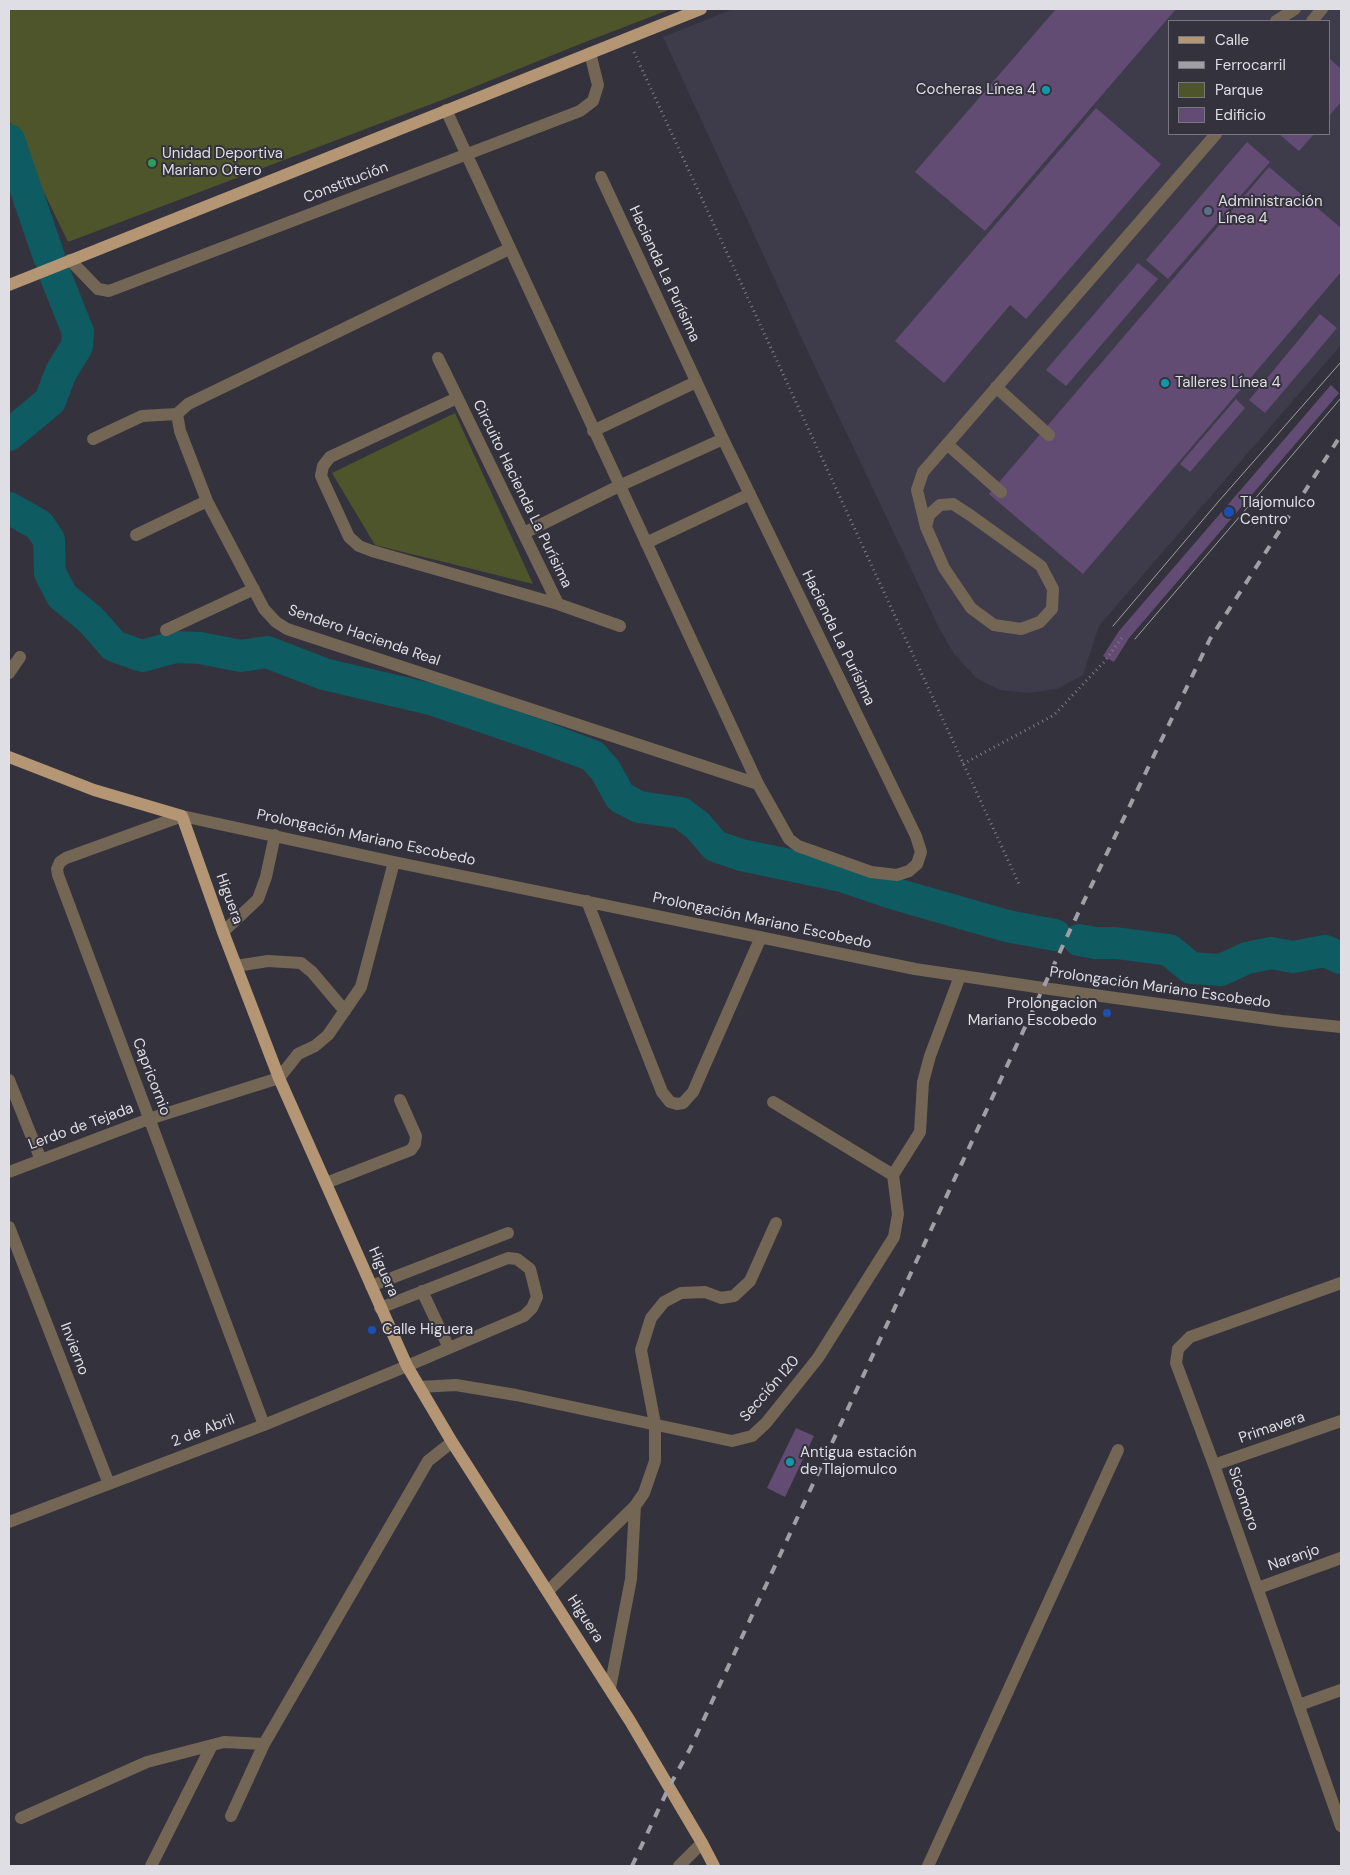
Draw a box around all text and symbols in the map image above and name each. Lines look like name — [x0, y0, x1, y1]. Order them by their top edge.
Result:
legend — [1168, 20, 1330, 135]
text: Calle — [1215, 30, 1249, 50]
text: Ferrocarril — [1215, 55, 1286, 75]
text: Parque — [1215, 80, 1263, 100]
place label: Cocheras Línea 4 — [916, 81, 1036, 99]
marker: Cocheras Línea 4 — [1040, 84, 1052, 96]
text: Edificio — [1215, 105, 1266, 125]
place label: Unidad Deportiva Mariano Otero — [162, 145, 283, 180]
marker: Unidad Deportiva Mariano Otero — [146, 157, 158, 169]
street label: Constitución — [301, 159, 391, 207]
place label: Administración Línea 4 — [1218, 193, 1323, 228]
street label: Hacienda La Purísima — [625, 203, 703, 345]
marker: Administración Línea 4 — [1202, 205, 1214, 217]
place label: Talleres Línea 4 — [1175, 374, 1281, 392]
marker: Talleres Línea 4 — [1159, 377, 1171, 389]
street label: Circuito Hacienda La Purísima — [469, 397, 575, 591]
place label: Tlajomulco Centro — [1240, 494, 1315, 529]
marker: Tlajomulco Centro — [1222, 505, 1236, 519]
street label: Hacienda La Purísima — [797, 567, 879, 709]
street label: Sendero Hacienda Real — [286, 602, 442, 670]
street label: Prolongación Mariano Escobedo — [255, 806, 477, 870]
street label: Higuera — [211, 871, 247, 927]
street label: Prolongación Mariano Escobedo — [651, 889, 873, 953]
street label: Prolongación Mariano Escobedo — [1048, 964, 1272, 1012]
place label: Prolongacion Mariano Escobedo — [968, 995, 1097, 1030]
marker: Prolongacion Mariano Escobedo — [1101, 1007, 1113, 1019]
street label: Capricornio — [128, 1036, 174, 1118]
street label: Lerdo de Tejada — [26, 1100, 136, 1154]
street label: Higuera — [364, 1244, 402, 1300]
street label: Invierno — [56, 1320, 92, 1378]
place label: Calle Higuera — [382, 1321, 473, 1339]
marker: Calle Higuera — [366, 1324, 378, 1336]
street label: Sección I20 — [736, 1352, 804, 1426]
street label: Primavera — [1237, 1408, 1307, 1448]
street label: 2 de Abril — [169, 1411, 237, 1451]
place label: Antigua estación de Tlajomulco — [800, 1444, 917, 1479]
marker: Antigua estación de Tlajomulco — [784, 1456, 796, 1468]
street label: Sicomoro — [1224, 1465, 1262, 1533]
street label: Naranjo — [1266, 1541, 1322, 1575]
street label: Higuera — [563, 1592, 607, 1646]

